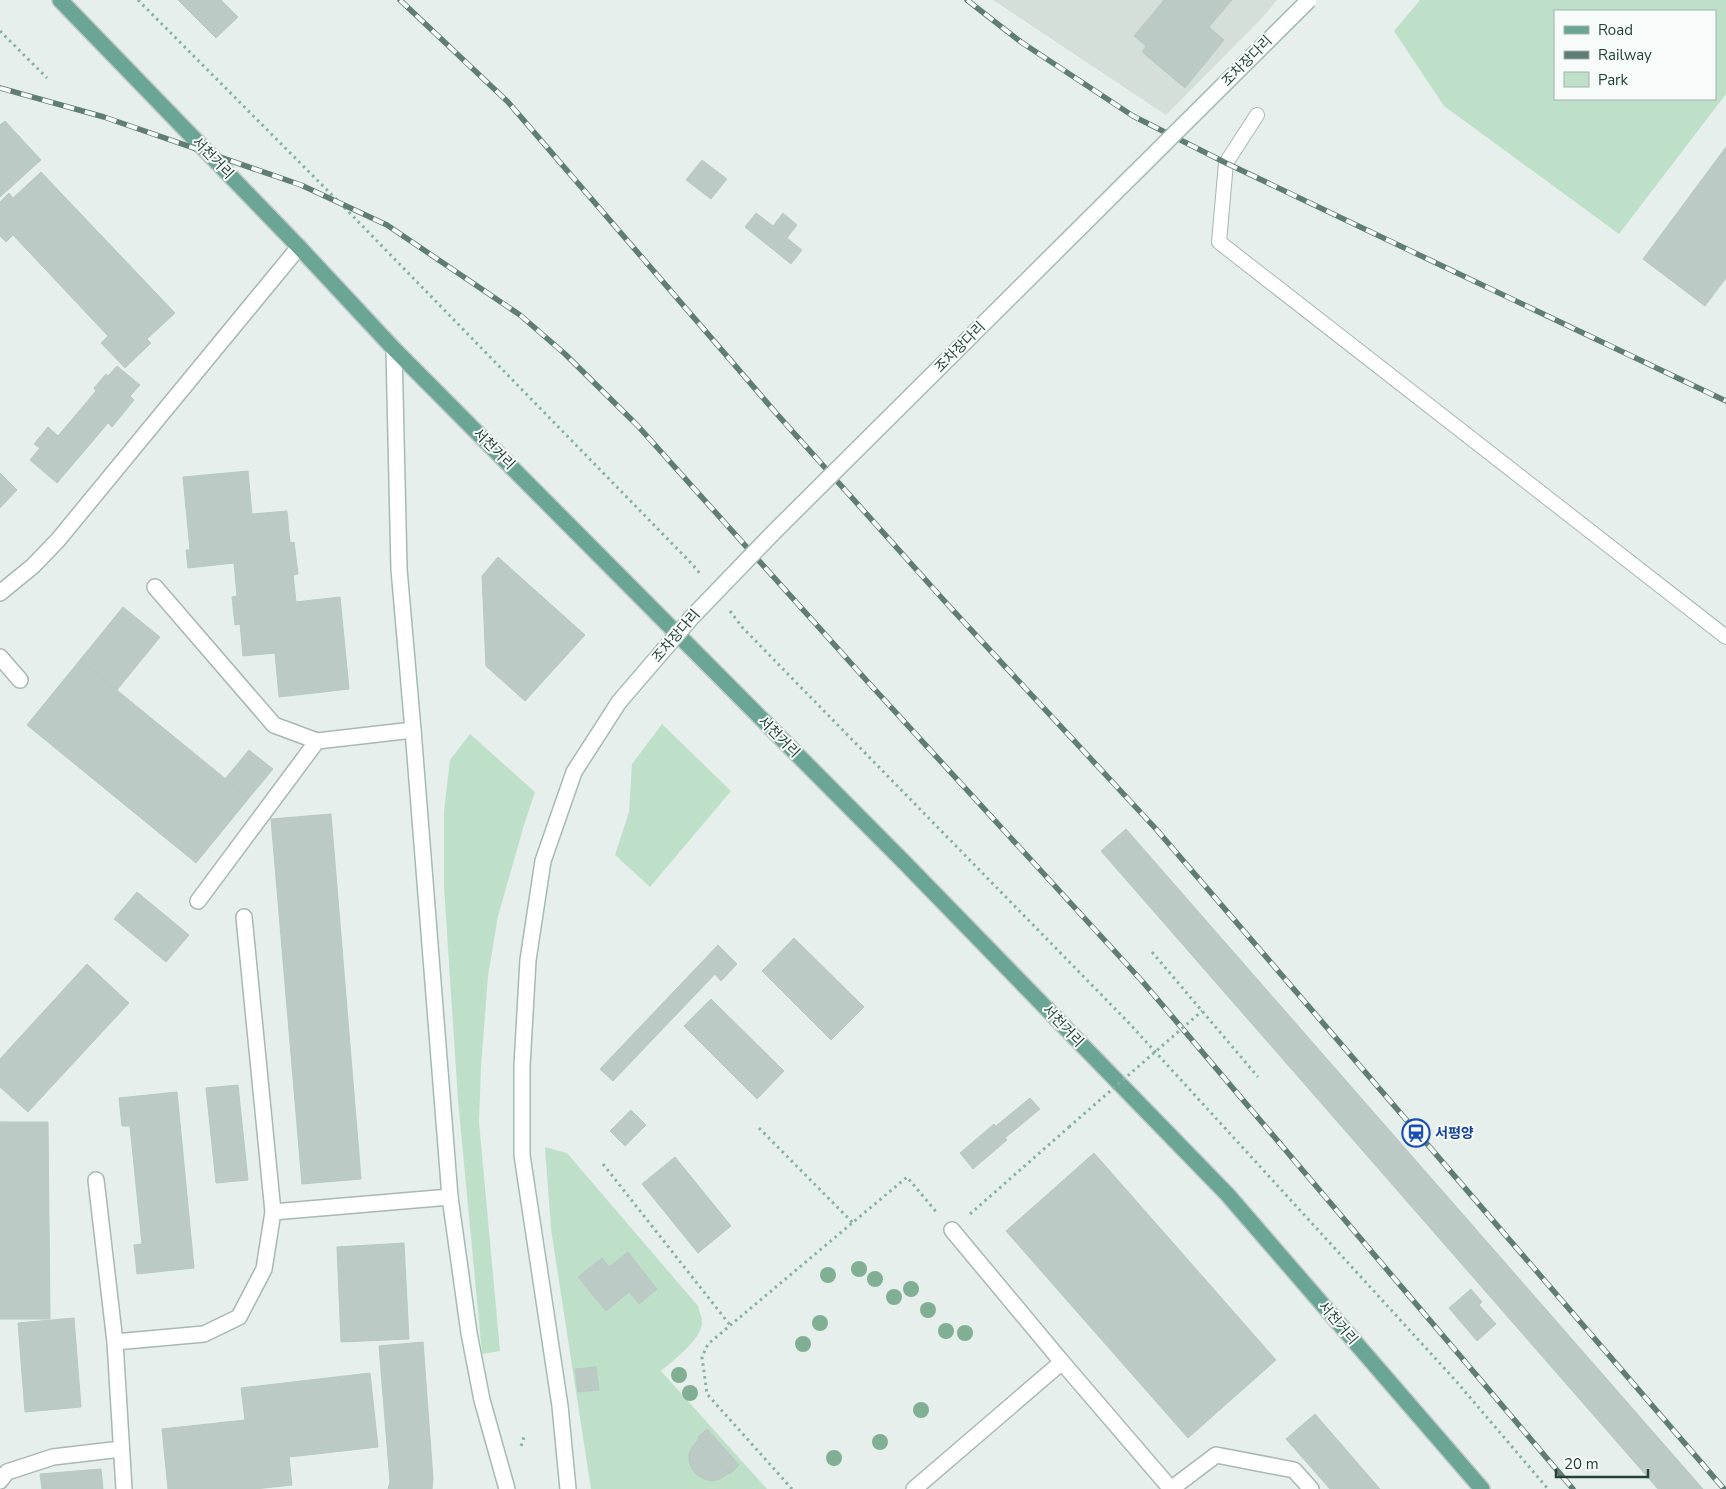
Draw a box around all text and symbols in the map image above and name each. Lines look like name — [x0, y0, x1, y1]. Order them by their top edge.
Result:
legend — [1554, 10, 1716, 100]
text: Road — [1598, 20, 1633, 40]
street label: 조차장다리 — [1218, 32, 1276, 90]
text: Railway — [1598, 45, 1652, 65]
text: Park — [1598, 70, 1628, 90]
street label: 서천거리 — [188, 133, 238, 183]
street label: 조차장다리 — [931, 318, 989, 376]
street label: 서천거리 — [469, 424, 519, 474]
street label: 조차장다리 — [648, 605, 704, 667]
street label: 서천거리 — [754, 712, 804, 762]
street label: 서천거리 — [1038, 1001, 1088, 1051]
station icon: 서평양 — [1401, 1118, 1431, 1148]
place label: 서평양 — [1435, 1124, 1474, 1143]
street label: 서천거리 — [1314, 1297, 1362, 1349]
scale bar — [1556, 1446, 1648, 1478]
text: 20 m — [1564, 1454, 1599, 1474]

